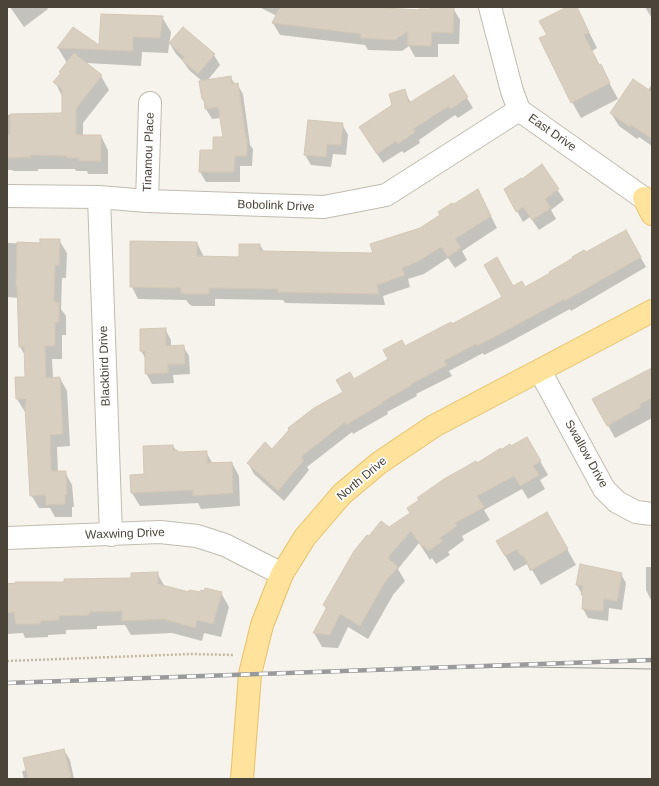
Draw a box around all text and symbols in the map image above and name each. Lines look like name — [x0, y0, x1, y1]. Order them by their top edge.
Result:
street label: East Drive — [525, 111, 579, 155]
street label: Tinamou Place — [140, 112, 158, 192]
street label: Bobolink Drive — [237, 197, 315, 215]
street label: Blackbird Drive — [96, 325, 114, 407]
street label: Swallow Drive — [561, 418, 611, 490]
street label: North Drive — [334, 454, 390, 504]
street label: Waxwing Drive — [85, 525, 165, 543]

